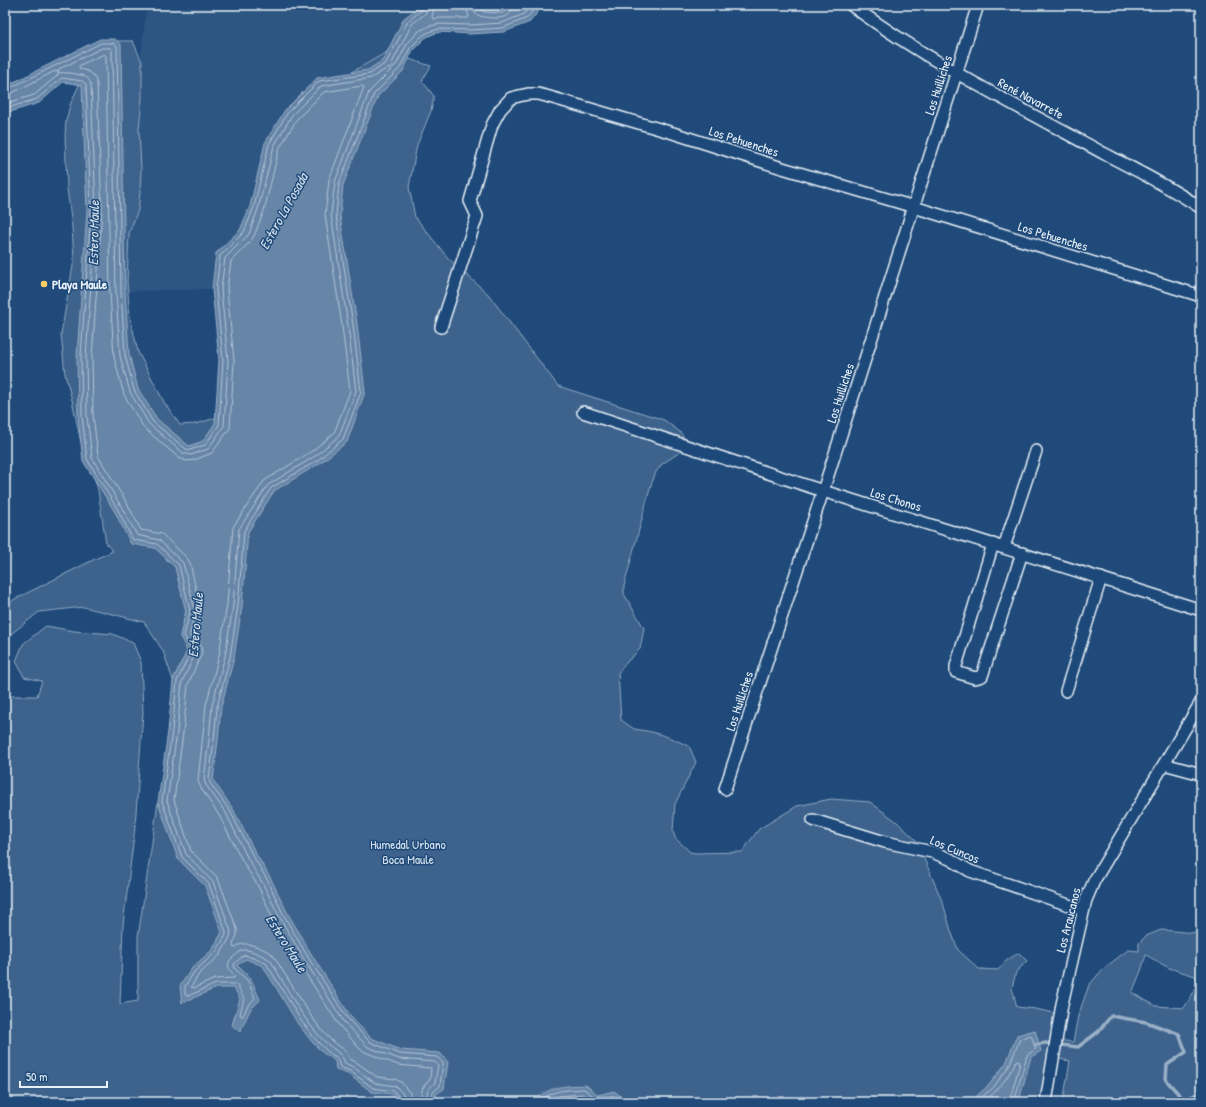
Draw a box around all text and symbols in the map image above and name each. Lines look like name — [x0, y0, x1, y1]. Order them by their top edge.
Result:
street label: Los Huilliches — [920, 53, 956, 117]
street label: René Navarrete — [995, 73, 1067, 123]
street label: Los Pehuenches — [707, 121, 781, 161]
water label: Estero La Posada — [254, 168, 312, 252]
water label: Estero Maule — [83, 199, 103, 266]
street label: Los Pehuenches — [1016, 217, 1090, 255]
place label: Playa Maule — [52, 275, 108, 294]
marker: Playa Maule — [39, 279, 49, 289]
street label: Los Huilliches — [822, 361, 858, 425]
street label: Los Chonos — [868, 483, 924, 515]
water label: Estero Maule — [183, 590, 207, 658]
street label: Los Huilliches — [721, 669, 757, 733]
street label: Los Cuncos — [928, 831, 982, 867]
park label: Humedal Urbano Boca Maule — [370, 835, 446, 868]
street label: Los Araucanos — [1051, 886, 1085, 954]
water label: Estero Maule — [262, 910, 313, 977]
scale bar — [20, 1063, 107, 1089]
text: 50 m — [26, 1068, 47, 1085]

